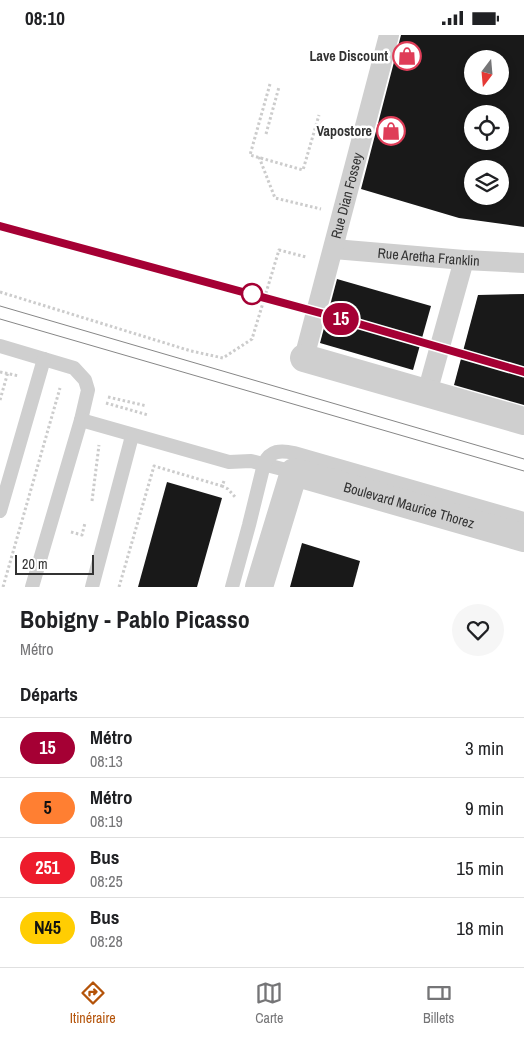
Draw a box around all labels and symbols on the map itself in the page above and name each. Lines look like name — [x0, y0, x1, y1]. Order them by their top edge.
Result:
shop icon: Lave Discount — [392, 41, 422, 71]
place label: Lave Discount — [310, 47, 388, 65]
north arrow — [464, 50, 509, 95]
shop icon: Vapostore — [376, 116, 406, 146]
place label: Vapostore — [316, 122, 372, 140]
street label: Rue Dian Fossey — [327, 150, 367, 241]
street label: Rue Aretha Franklin — [377, 244, 480, 270]
unlabelled marker — [241, 283, 263, 305]
line badge: 15 — [318, 303, 364, 335]
street label: Boulevard Maurice Thorez — [342, 478, 477, 532]
scale bar — [15, 552, 94, 575]

